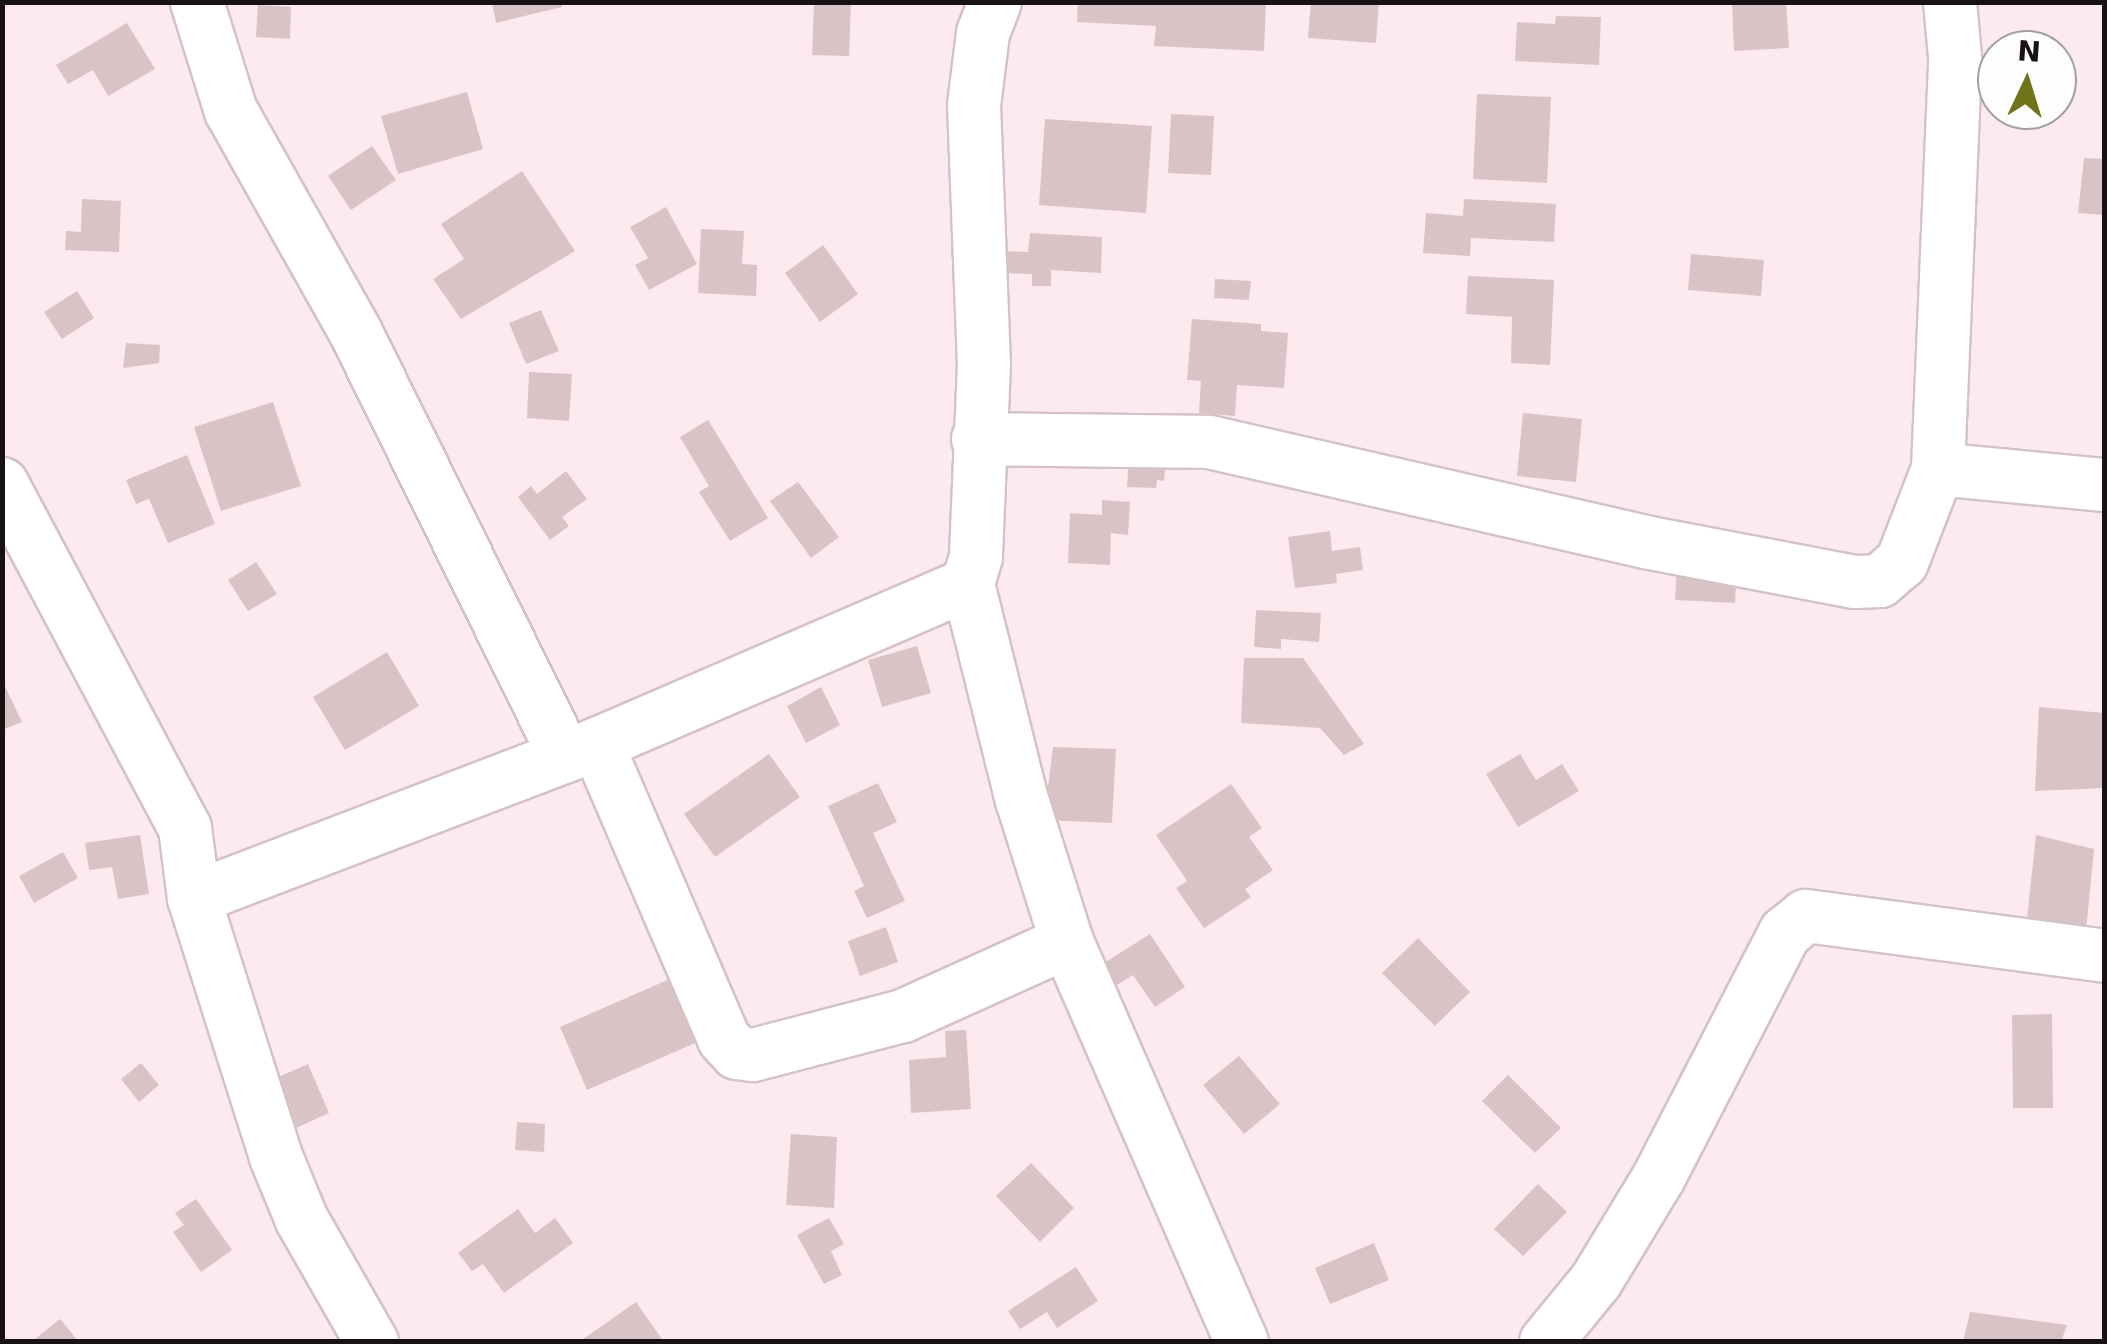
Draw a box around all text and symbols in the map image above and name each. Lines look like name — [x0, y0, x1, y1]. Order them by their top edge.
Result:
north arrow — [1977, 30, 2077, 130]
text: N — [2016, 34, 2042, 69]

